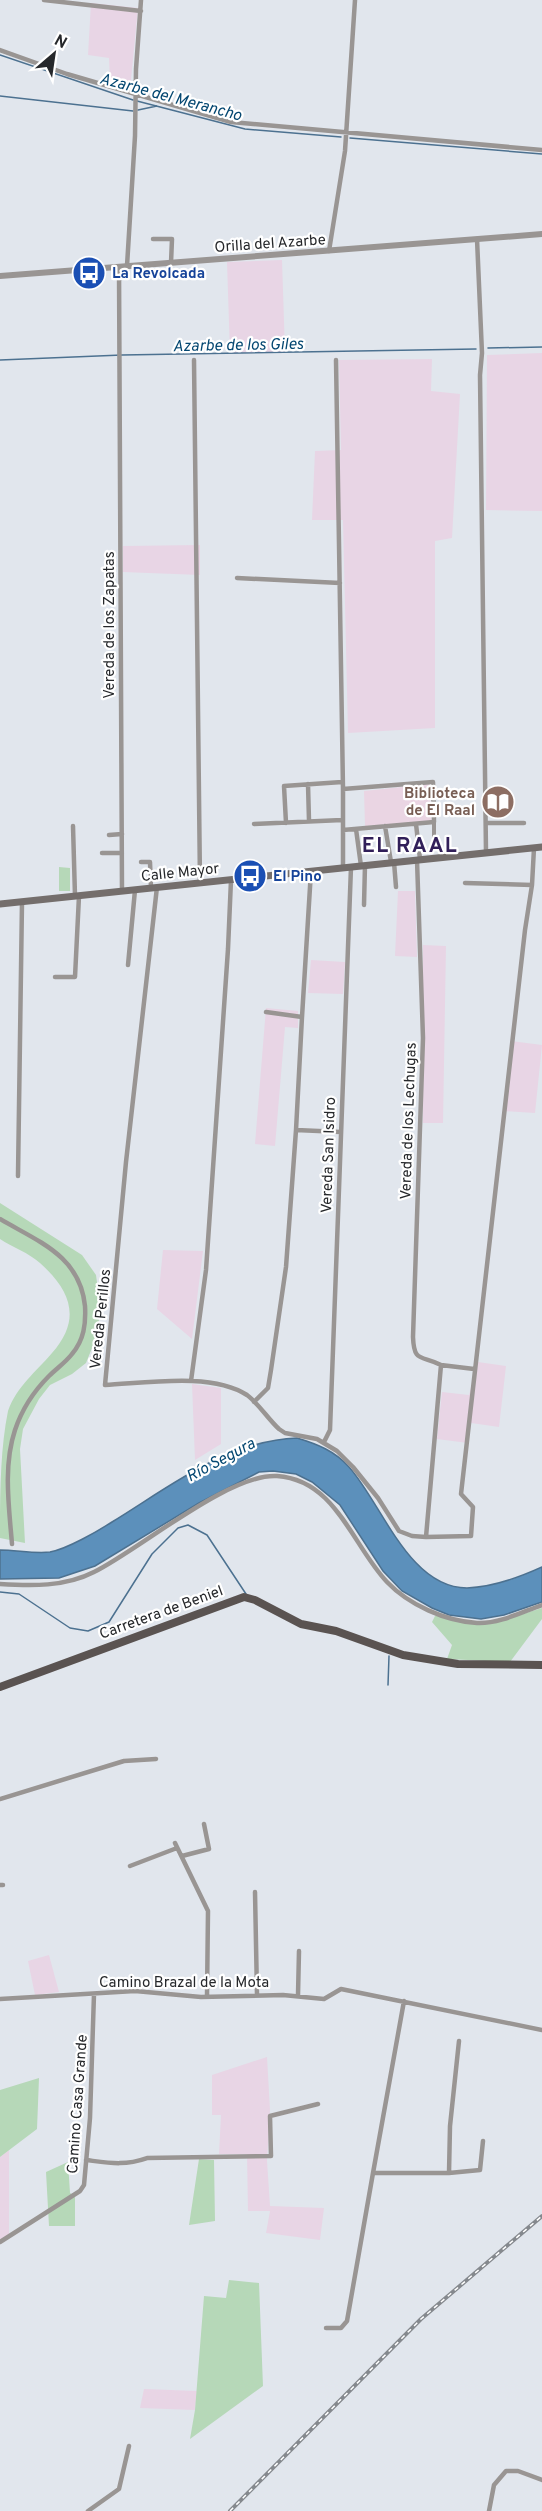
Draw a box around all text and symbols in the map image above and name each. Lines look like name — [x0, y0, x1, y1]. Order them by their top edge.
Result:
north arrow — [24, 24, 84, 84]
text: N — [50, 31, 70, 54]
water label: Azarbe del Merancho — [97, 69, 244, 127]
street label: Orilla del Azarbe — [214, 231, 326, 258]
bus stop icon: La Revolcada — [71, 255, 107, 291]
place label: La Revolcada — [112, 265, 205, 284]
water label: Azarbe de los Giles — [172, 335, 304, 357]
street label: Vereda de los Zapatas — [101, 551, 120, 699]
library icon: Biblioteca de El Raal — [480, 784, 516, 820]
place label: Biblioteca de El Raal — [404, 785, 475, 821]
district label: EL RAAL — [362, 833, 458, 860]
bus stop icon: El Pino — [232, 858, 268, 894]
street label: Calle Mayor — [140, 860, 220, 887]
place label: El Pino — [273, 868, 322, 887]
street label: Vereda de los Lechugas — [397, 1042, 422, 1200]
street label: Vereda San Isidro — [318, 1097, 341, 1214]
street label: Vereda Perillos — [87, 1268, 116, 1370]
water label: Río Segura — [183, 1434, 259, 1487]
street label: Carretera de Beniel — [97, 1582, 226, 1645]
street label: Camino Brazal de la Mota — [99, 1974, 269, 1993]
street label: Camino Casa Grande — [64, 2034, 93, 2175]

